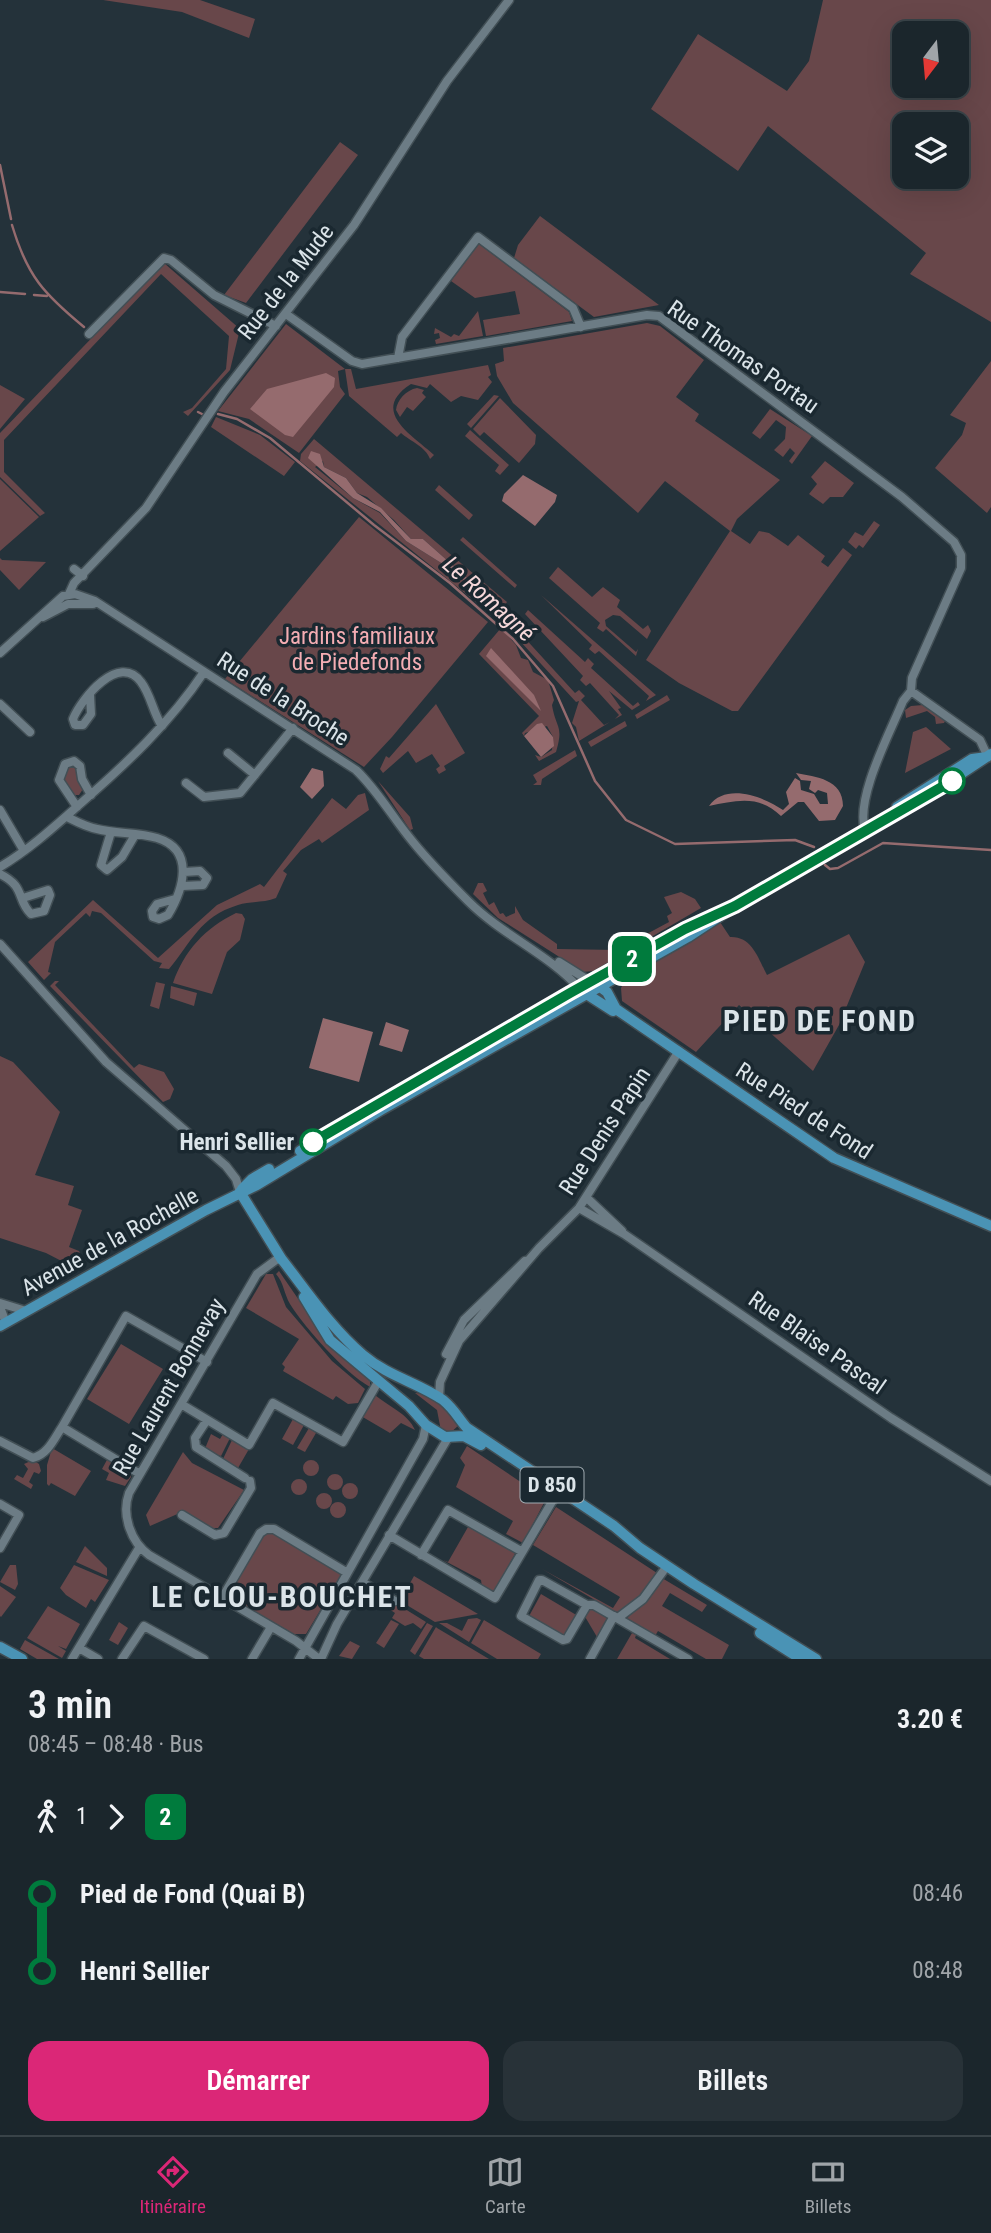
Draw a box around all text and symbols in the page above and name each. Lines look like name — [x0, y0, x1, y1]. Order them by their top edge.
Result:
north arrow — [892, 21, 970, 98]
map controls — [892, 21, 969, 189]
button: layers — [892, 112, 969, 189]
street label: Rue de la Mude — [233, 219, 339, 345]
street label: Rue Thomas Portau — [662, 295, 824, 419]
water label: Le Romagné — [437, 551, 541, 648]
park label: Jardins familiaux de Piedefonds — [279, 623, 435, 676]
street label: Rue de la Broche — [212, 646, 354, 752]
unlabelled marker — [939, 768, 965, 794]
line badge: 2 — [609, 936, 655, 982]
text: 2 — [626, 945, 638, 973]
district label: PIED DE FOND — [723, 1003, 917, 1038]
street label: Rue Pied de Fond — [731, 1057, 877, 1165]
street label: Rue Denis Papin — [554, 1062, 656, 1200]
place label: Henri Sellier — [179, 1129, 294, 1156]
marker: Henri Sellier — [300, 1129, 326, 1155]
street label: Avenue de la Rochelle — [17, 1182, 203, 1302]
street label: Rue Blaise Pascal — [743, 1286, 891, 1400]
street label: Rue Laurent Bonnevay — [107, 1293, 231, 1481]
road number: D 850 — [520, 1468, 584, 1502]
district label: LE CLOU-BOUCHET — [151, 1579, 413, 1614]
text: 3 min — [28, 1683, 112, 1727]
text: 3.20 € — [897, 1704, 963, 1734]
text: 08:45 – 08:48 · Bus — [28, 1731, 204, 1758]
icon: walk — [28, 1798, 66, 1836]
icon: forward — [97, 1798, 135, 1836]
text: 1 — [76, 1803, 87, 1830]
text: 2 — [159, 1803, 172, 1831]
text: Pied de Fond (Quai B) — [80, 1879, 305, 1909]
text: 08:46 — [912, 1880, 963, 1907]
text: Henri Sellier — [80, 1956, 210, 1986]
text: 08:48 — [912, 1957, 963, 1984]
button: Démarrer — [28, 2041, 489, 2121]
button: Billets — [503, 2041, 963, 2121]
tab: Itinéraire — [140, 2153, 206, 2218]
tab: Carte — [485, 2153, 526, 2218]
tab: Billets — [805, 2153, 851, 2218]

